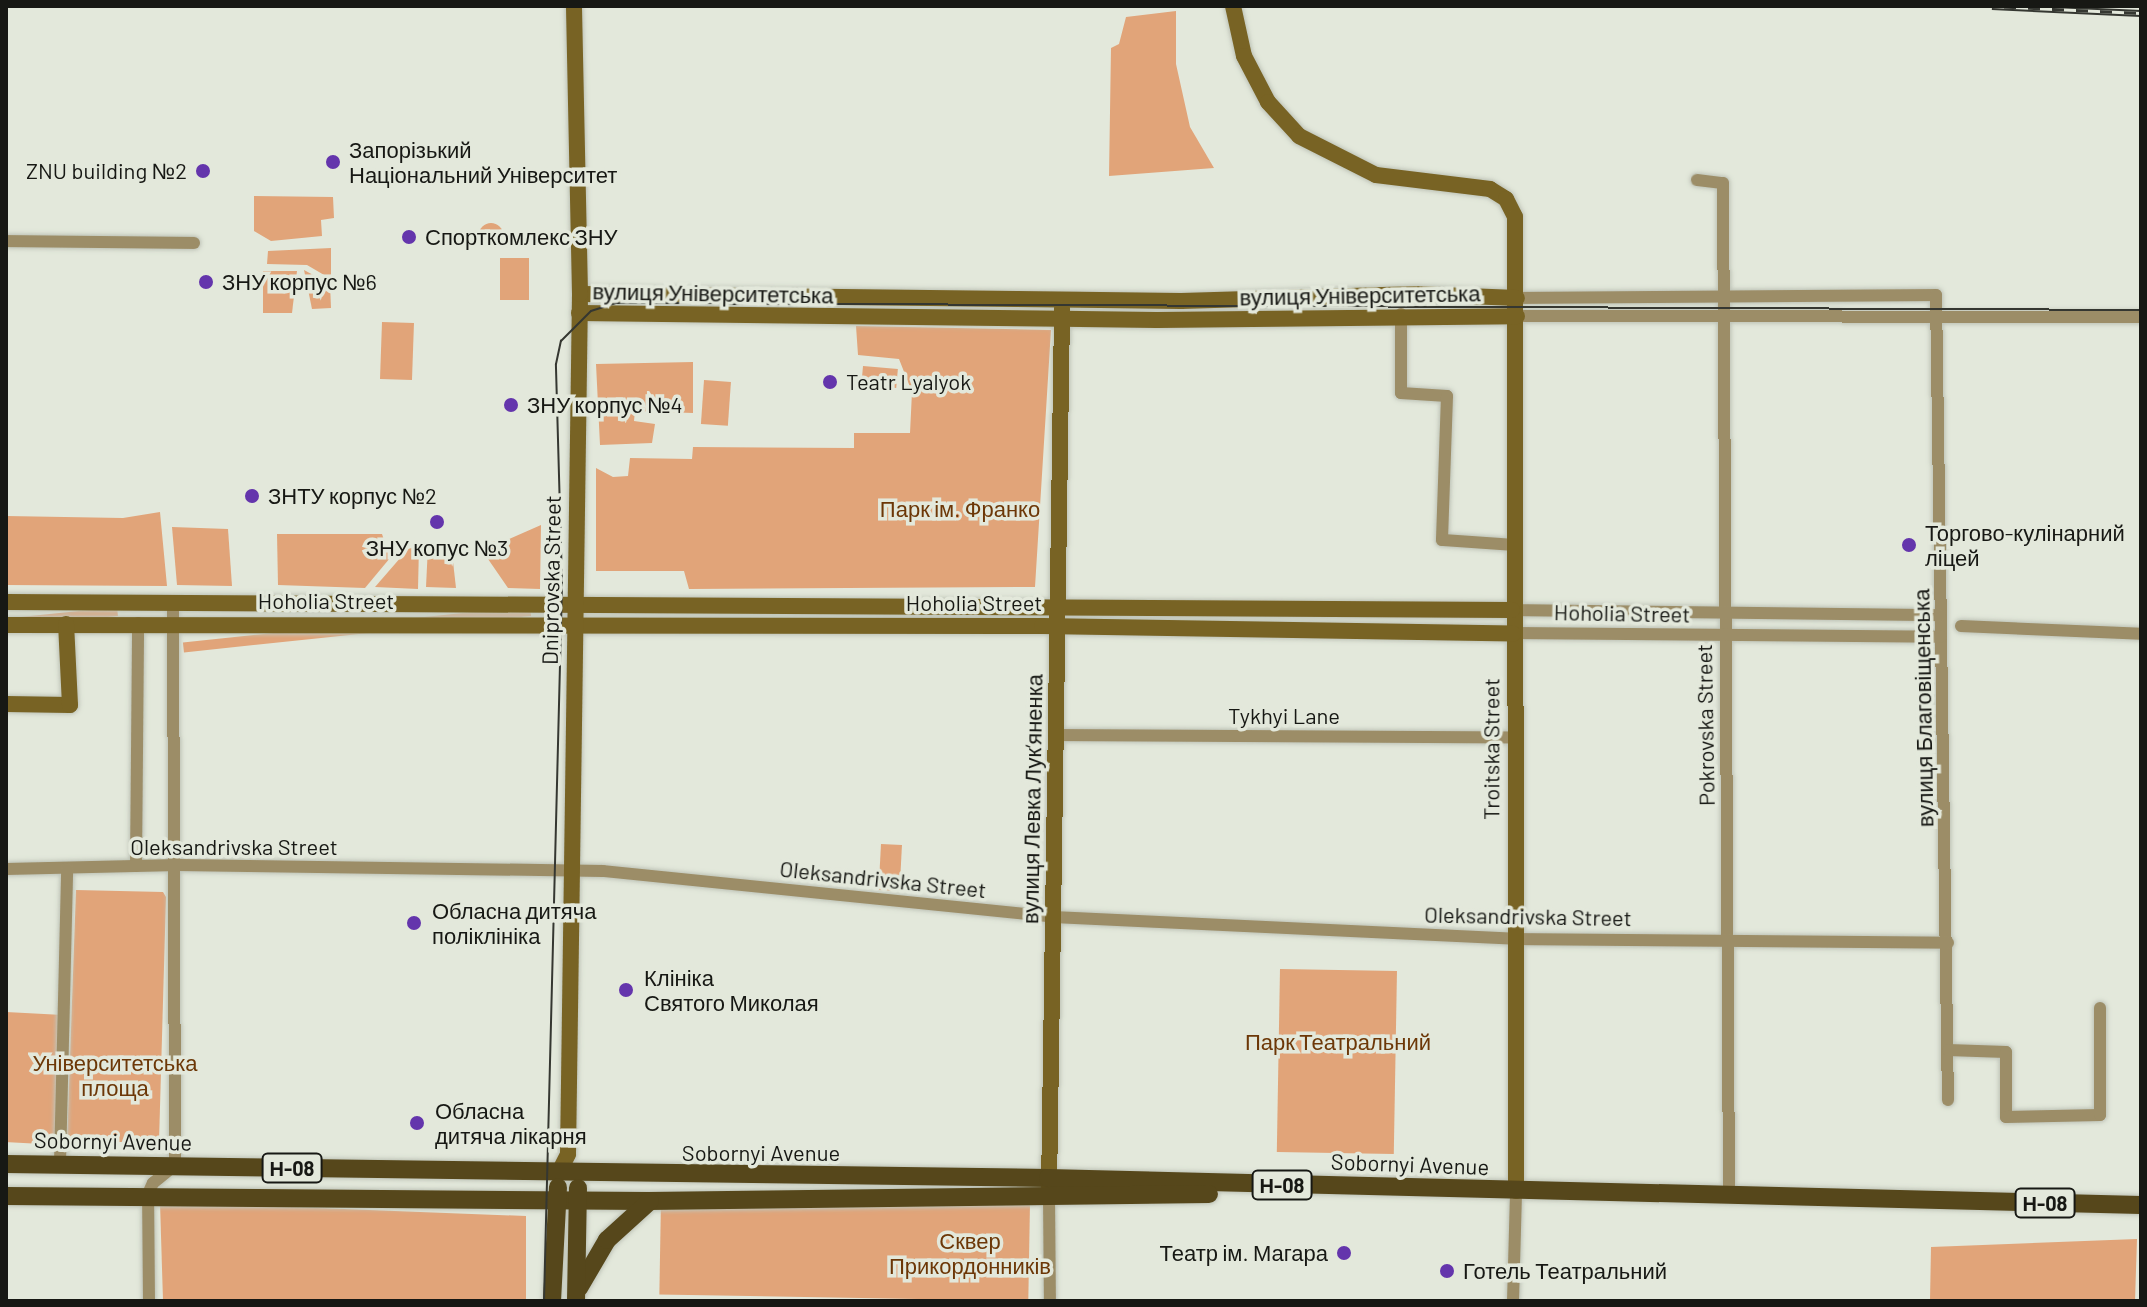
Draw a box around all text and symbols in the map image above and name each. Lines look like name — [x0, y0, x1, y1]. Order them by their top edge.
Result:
place label: Запорізький Національний Університет — [349, 136, 617, 188]
marker: Запорізький Національний Університет — [324, 153, 342, 171]
place label: ZNU building №2 — [26, 158, 187, 184]
marker: ZNU building №2 — [194, 162, 212, 180]
place label: Спорткомлекс ЗНУ — [425, 224, 618, 250]
marker: Спорткомлекс ЗНУ — [400, 228, 418, 246]
place label: ЗНУ корпус №6 — [222, 269, 377, 295]
marker: ЗНУ корпус №6 — [197, 273, 215, 291]
street label: вулиця Університетська — [592, 278, 834, 308]
street label: вулиця Університетська — [1239, 280, 1481, 310]
place label: Teatr Lyalyok — [846, 369, 971, 395]
marker: Teatr Lyalyok — [821, 373, 839, 391]
place label: ЗНУ корпус №4 — [527, 392, 683, 418]
marker: ЗНУ корпус №4 — [502, 396, 520, 414]
place label: ЗНТУ корпус №2 — [268, 483, 437, 509]
marker: ЗНТУ корпус №2 — [243, 487, 261, 505]
street label: Dniprovska Street — [536, 495, 566, 665]
park label: Парк ім. Франко — [880, 496, 1040, 522]
marker: ЗНУ копус №3 — [428, 513, 446, 531]
place label: Торгово-кулінарний ліцей — [1925, 519, 2125, 570]
place label: ЗНУ копус №3 — [366, 535, 508, 561]
marker: Торгово-кулінарний ліцей — [1900, 536, 1918, 554]
street label: Hoholia Street — [258, 588, 394, 614]
street label: вулиця Благовіщенська — [1908, 589, 1938, 827]
street label: Hoholia Street — [906, 590, 1042, 616]
street label: Hoholia Street — [1554, 599, 1690, 627]
street label: Pokrovska Street — [1690, 644, 1720, 806]
street label: вулиця Левка Лукʼяненка — [1017, 674, 1047, 924]
street label: Troitska Street — [1478, 678, 1504, 820]
street label: Tykhyi Lane — [1228, 703, 1340, 729]
street label: Oleksandrivska Street — [130, 834, 338, 860]
street label: Oleksandrivska Street — [778, 855, 988, 903]
place label: Обласна дитяча поліклініка — [432, 897, 596, 948]
street label: Oleksandrivska Street — [1424, 901, 1632, 931]
marker: Обласна дитяча поліклініка — [403, 912, 425, 934]
place label: Клініка Святого Миколая — [644, 964, 819, 1016]
marker: Клініка Святого Миколая — [615, 979, 637, 1001]
park label: Парк Театральний — [1245, 1029, 1431, 1055]
park label: Університетська площа — [32, 1049, 198, 1100]
place label: Обласна дитяча лікарня — [435, 1097, 587, 1148]
marker: Обласна дитяча лікарня — [406, 1112, 428, 1134]
street label: Sobornyi Avenue — [34, 1126, 192, 1156]
street label: Sobornyi Avenue — [682, 1140, 840, 1166]
street label: Sobornyi Avenue — [1330, 1148, 1490, 1180]
road number: Н-08 — [260, 1152, 324, 1184]
road number: Н-08 — [1250, 1169, 1314, 1201]
road number: Н-08 — [2013, 1187, 2077, 1219]
park label: Сквер Прикордонників — [889, 1227, 1051, 1278]
place label: Театр ім. Магара — [1160, 1240, 1328, 1266]
marker: Театр ім. Магара — [1335, 1244, 1353, 1262]
place label: Готель Театральний — [1463, 1258, 1667, 1284]
marker: Готель Театральний — [1438, 1262, 1456, 1280]

